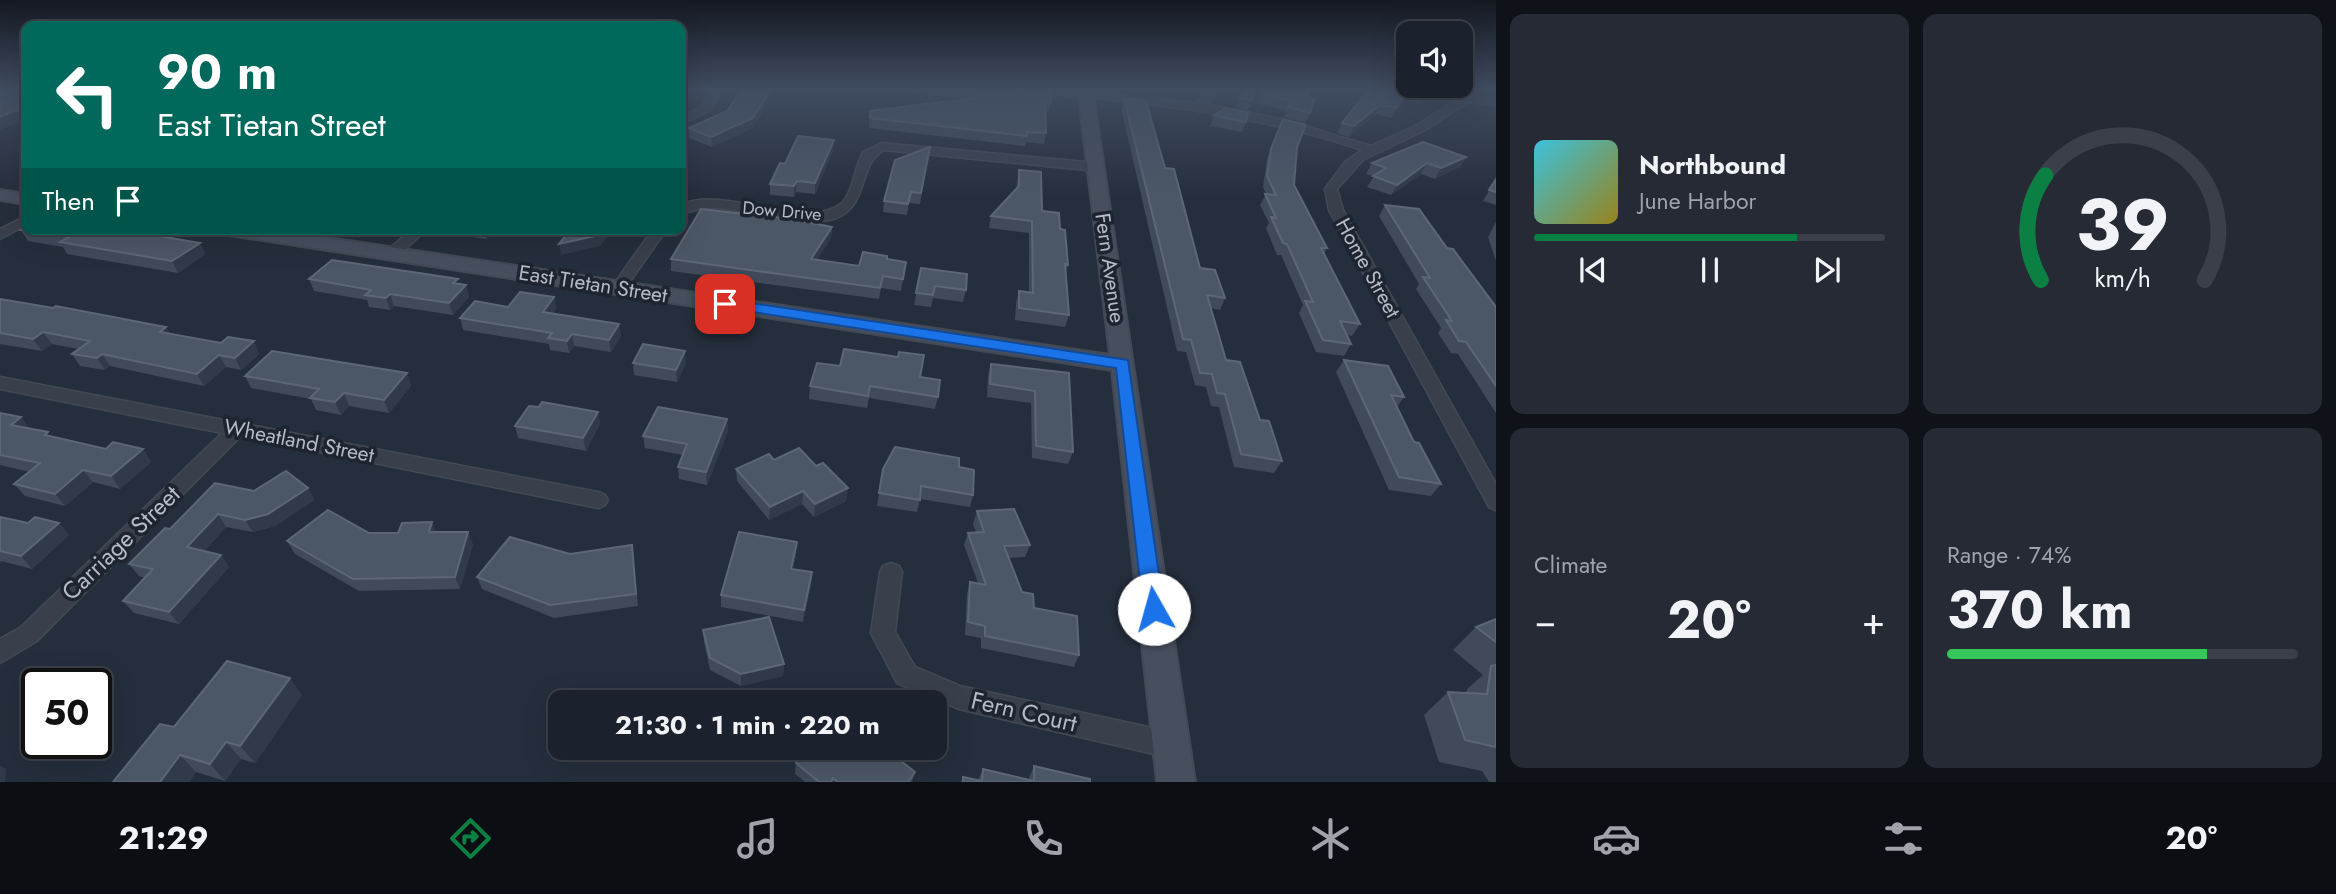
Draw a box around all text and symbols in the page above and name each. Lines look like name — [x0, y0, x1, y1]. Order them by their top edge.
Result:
map controls — [1396, 21, 1473, 98]
button: sound — [1396, 21, 1473, 98]
text: 90 m — [157, 37, 277, 107]
icon: left — [42, 49, 133, 140]
text: East Tietan Street — [157, 102, 386, 148]
text: Northbound — [1639, 146, 1786, 184]
text: 39 — [2076, 173, 2169, 278]
text: Then — [42, 182, 95, 220]
icon: arrive — [109, 182, 147, 220]
text: June Harbor — [1639, 184, 1756, 218]
street label: Dow Drive — [741, 195, 823, 227]
street label: Fern Avenue — [1087, 211, 1133, 325]
street label: Home Street — [1328, 213, 1408, 323]
icon: previous — [1574, 251, 1612, 289]
icon: pause — [1691, 251, 1729, 289]
icon: next — [1808, 251, 1846, 289]
street label: East Tietan Street — [517, 257, 669, 311]
text: km/h — [2094, 260, 2151, 296]
pin — [695, 274, 755, 334]
icon: arrive — [706, 285, 744, 323]
street label: Wheatland Street — [221, 412, 377, 470]
street label: Carriage Street — [54, 477, 188, 608]
text: Range · 74% — [1947, 538, 2071, 572]
text: Climate — [1534, 548, 1607, 582]
position arrow — [1117, 572, 1191, 646]
text: 370 km — [1947, 572, 2133, 648]
text: 20° — [1667, 582, 1751, 658]
text: − — [1534, 593, 1556, 648]
text: + — [1862, 593, 1885, 648]
speed limit sign: 50 — [21, 668, 112, 759]
street label: Fern Court — [968, 682, 1081, 741]
text: 21:30 · 1 min · 220 m — [615, 706, 880, 744]
icon: directions — [446, 814, 495, 863]
icon: music — [733, 814, 782, 863]
icon: phone — [1019, 814, 1068, 863]
icon: climate — [1306, 814, 1355, 863]
icon: car — [1592, 814, 1641, 863]
icon: filters — [1879, 814, 1928, 863]
text: 21:29 — [119, 815, 209, 861]
text: 20° — [2165, 815, 2217, 861]

